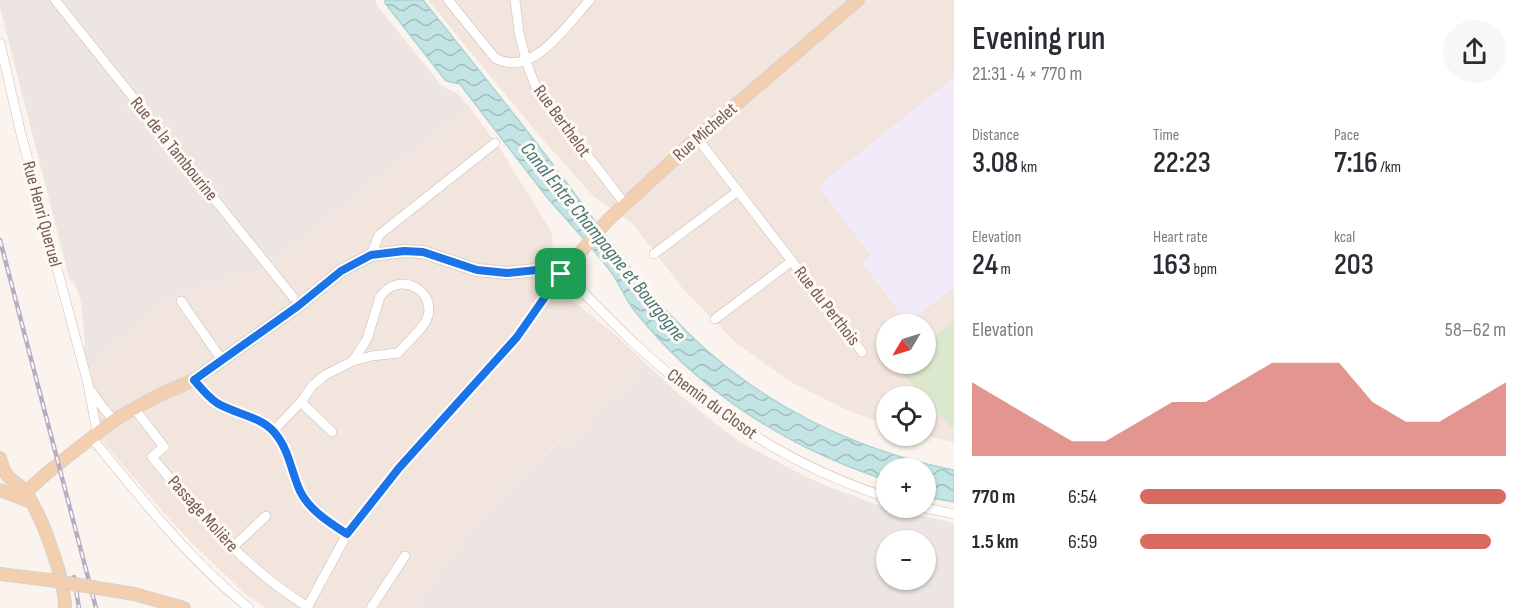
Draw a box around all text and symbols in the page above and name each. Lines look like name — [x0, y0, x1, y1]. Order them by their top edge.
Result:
text: Evening run — [972, 19, 1106, 59]
button: share — [1443, 20, 1506, 83]
text: 21:31 · 4 × 770 m — [972, 62, 1082, 86]
street label: Rue Berthelot — [529, 81, 595, 161]
street label: Rue de la Tambourine — [126, 93, 222, 205]
street label: Rue Michelet — [669, 98, 742, 166]
text: Distance — [972, 126, 1019, 145]
text: Time — [1153, 126, 1179, 145]
text: Pace — [1334, 126, 1359, 145]
water label: Canal Entre Champagne et Bourgogne — [515, 137, 691, 347]
text: 3.08 — [972, 145, 1018, 181]
text: 22:23 — [1153, 145, 1211, 181]
text: 7:16 — [1334, 145, 1378, 181]
text: km — [1018, 158, 1037, 177]
text: /km — [1378, 158, 1401, 177]
street label: Rue Henri Queruel — [18, 159, 66, 269]
text: Elevation — [972, 228, 1021, 247]
text: Heart rate — [1153, 228, 1208, 247]
text: kcal — [1334, 228, 1355, 247]
text: 24 — [972, 247, 998, 283]
text: 163 — [1153, 247, 1191, 283]
text: 203 — [1334, 247, 1374, 283]
pin — [535, 248, 586, 299]
icon: arrive — [544, 257, 577, 290]
text: m — [998, 260, 1011, 279]
text: bpm — [1191, 260, 1217, 279]
street label: Rue du Perthois — [790, 262, 864, 350]
north arrow — [876, 314, 936, 374]
map controls — [876, 314, 936, 590]
text: Elevation — [972, 318, 1034, 342]
text: 58–62 m — [1445, 318, 1506, 342]
street label: Chemin du Closot — [663, 364, 761, 444]
button: locate — [876, 386, 936, 446]
button: + — [876, 458, 936, 518]
street label: Passage Molière — [163, 471, 243, 557]
text: 770 m — [972, 485, 1015, 509]
text: 6:54 — [1068, 485, 1097, 509]
button: − — [876, 530, 936, 590]
text: 1.5 km — [972, 530, 1018, 554]
text: 6:59 — [1068, 530, 1097, 554]

